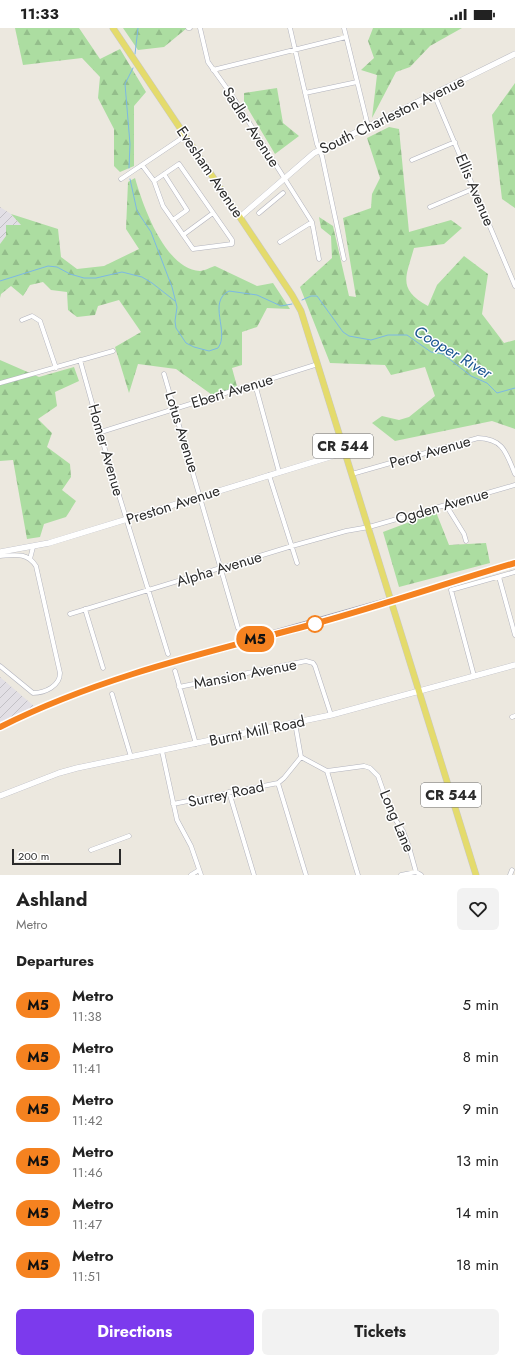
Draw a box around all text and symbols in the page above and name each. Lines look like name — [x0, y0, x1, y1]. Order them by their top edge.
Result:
text: 11:33 — [20, 3, 59, 25]
street label: South Charleston Avenue — [316, 70, 468, 160]
street label: Sadler Avenue — [217, 83, 285, 172]
street label: Evesham Avenue — [171, 122, 249, 222]
street label: Ellis Avenue — [450, 151, 500, 230]
water label: Cooper River — [410, 320, 498, 385]
street label: Ebert Avenue — [188, 368, 276, 414]
street label: Lotus Avenue — [159, 389, 205, 475]
street label: Homer Avenue — [82, 401, 130, 499]
street label: Perot Avenue — [387, 430, 473, 474]
road number: CR 544 — [313, 434, 373, 458]
street label: Preston Avenue — [123, 479, 223, 531]
street label: Ogden Avenue — [393, 482, 491, 530]
street label: Alpha Avenue — [174, 546, 265, 592]
unlabelled marker — [306, 615, 324, 633]
line badge: M5 — [237, 626, 273, 652]
text: M5 — [244, 629, 266, 649]
street label: Mansion Avenue — [192, 653, 299, 695]
street label: Burnt Mill Road — [207, 710, 307, 752]
street label: Surrey Road — [186, 775, 266, 813]
road number: CR 544 — [421, 783, 481, 807]
street label: Long Lane — [374, 787, 420, 856]
scale bar — [12, 847, 121, 866]
text: 200 m — [18, 848, 49, 864]
text: Ashland — [16, 886, 87, 913]
button: heart — [457, 888, 499, 930]
text: Metro — [16, 915, 48, 934]
text: Departures — [16, 950, 94, 972]
text: Metro — [72, 985, 114, 1007]
text: 5 min — [463, 994, 499, 1016]
text: M5 — [27, 995, 49, 1015]
text: 11:38 — [72, 1007, 102, 1026]
text: Metro — [72, 1037, 114, 1059]
text: 8 min — [463, 1046, 499, 1068]
text: M5 — [27, 1047, 49, 1067]
text: 11:41 — [72, 1059, 101, 1078]
text: Metro — [72, 1089, 114, 1111]
text: 9 min — [462, 1098, 499, 1120]
text: M5 — [27, 1099, 49, 1119]
text: 11:42 — [72, 1111, 103, 1130]
text: Metro — [72, 1141, 114, 1163]
text: 13 min — [456, 1150, 499, 1172]
text: M5 — [27, 1151, 49, 1171]
text: 11:46 — [72, 1163, 103, 1182]
text: Metro — [72, 1193, 114, 1215]
text: 14 min — [456, 1202, 499, 1224]
text: M5 — [27, 1203, 49, 1223]
text: 11:47 — [72, 1215, 102, 1234]
text: Metro — [72, 1245, 114, 1267]
text: 18 min — [456, 1254, 499, 1276]
text: M5 — [27, 1255, 49, 1275]
text: 11:51 — [72, 1267, 101, 1286]
button: Directions — [16, 1309, 254, 1355]
button: Tickets — [262, 1309, 499, 1355]

